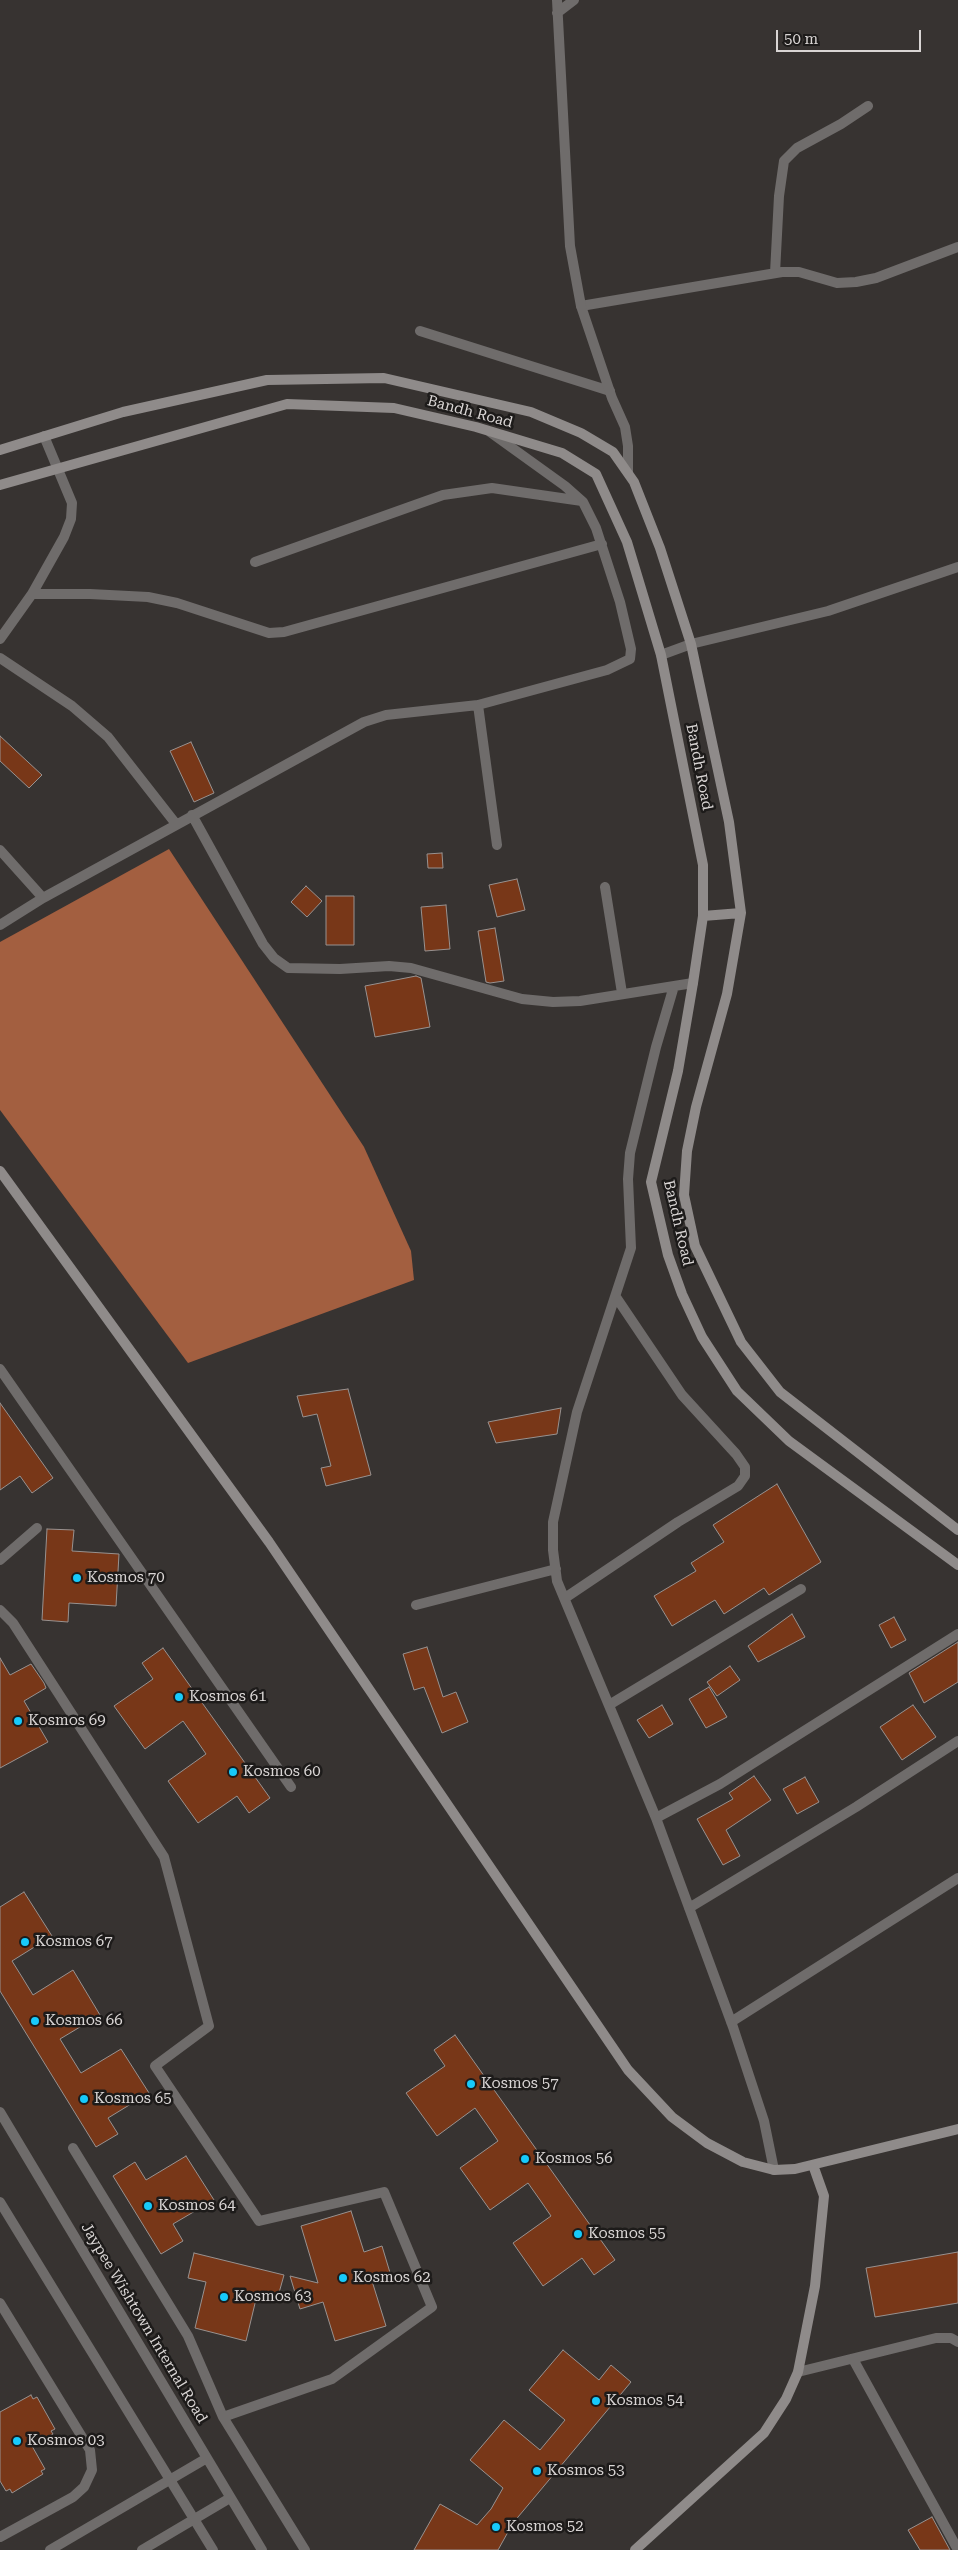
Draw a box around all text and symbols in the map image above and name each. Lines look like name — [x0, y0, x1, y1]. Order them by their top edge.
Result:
scale bar — [778, 20, 923, 52]
text: 50 m — [784, 30, 818, 48]
street label: Bandh Road — [425, 392, 515, 432]
street label: Bandh Road — [682, 722, 716, 812]
street label: Bandh Road — [659, 1178, 697, 1268]
place label: Kosmos 70 — [87, 1569, 165, 1587]
marker: Kosmos 70 — [71, 1572, 83, 1584]
place label: Kosmos 61 — [189, 1688, 267, 1706]
marker: Kosmos 61 — [173, 1691, 185, 1703]
place label: Kosmos 69 — [28, 1712, 106, 1730]
marker: Kosmos 69 — [12, 1715, 24, 1727]
place label: Kosmos 60 — [243, 1763, 321, 1781]
marker: Kosmos 60 — [227, 1766, 239, 1778]
place label: Kosmos 67 — [35, 1933, 113, 1951]
marker: Kosmos 67 — [19, 1936, 31, 1948]
place label: Kosmos 66 — [45, 2012, 123, 2030]
marker: Kosmos 66 — [29, 2015, 41, 2027]
place label: Kosmos 57 — [481, 2075, 559, 2093]
marker: Kosmos 57 — [465, 2078, 477, 2090]
place label: Kosmos 65 — [94, 2090, 172, 2108]
marker: Kosmos 65 — [78, 2093, 90, 2105]
place label: Kosmos 56 — [535, 2150, 613, 2168]
marker: Kosmos 56 — [519, 2153, 531, 2165]
place label: Kosmos 64 — [158, 2197, 236, 2215]
marker: Kosmos 64 — [142, 2200, 154, 2212]
street label: Jaypee Wishtown Internal Road — [77, 2220, 211, 2426]
place label: Kosmos 55 — [588, 2225, 666, 2243]
marker: Kosmos 55 — [572, 2228, 584, 2240]
place label: Kosmos 62 — [353, 2269, 431, 2287]
marker: Kosmos 62 — [337, 2272, 349, 2284]
place label: Kosmos 63 — [234, 2288, 312, 2306]
marker: Kosmos 63 — [218, 2291, 230, 2303]
place label: Kosmos 54 — [606, 2392, 684, 2410]
marker: Kosmos 54 — [590, 2395, 602, 2407]
place label: Kosmos 03 — [27, 2432, 105, 2450]
marker: Kosmos 03 — [11, 2435, 23, 2447]
place label: Kosmos 53 — [547, 2462, 625, 2480]
marker: Kosmos 53 — [531, 2465, 543, 2477]
place label: Kosmos 52 — [506, 2518, 584, 2536]
marker: Kosmos 52 — [490, 2521, 502, 2533]

